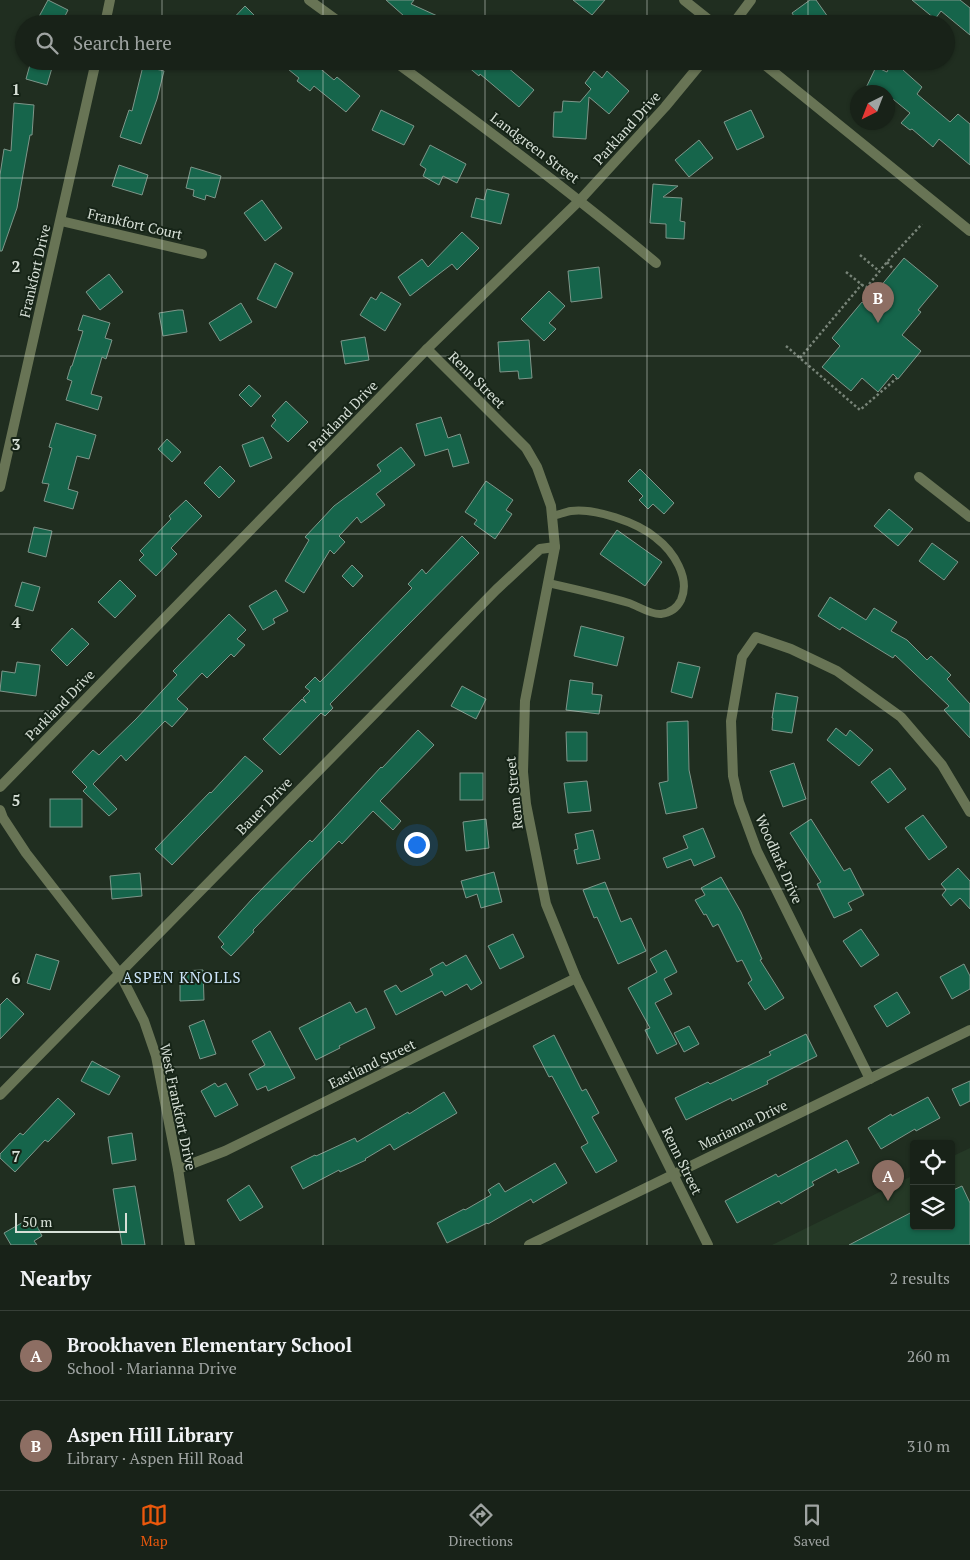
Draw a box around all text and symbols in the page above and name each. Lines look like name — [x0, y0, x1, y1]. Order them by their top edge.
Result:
search box — [15, 15, 955, 70]
icon: search — [33, 29, 61, 57]
text: Search here — [73, 30, 172, 55]
text: 1 — [11, 78, 21, 100]
north arrow — [850, 85, 895, 130]
street label: Parkland Drive — [589, 87, 665, 168]
street label: Landgreen Street — [487, 108, 584, 188]
street label: Frankfort Court — [86, 203, 185, 244]
street label: Frankfort Drive — [15, 222, 54, 319]
text: 2 — [11, 255, 21, 277]
pin: B — [862, 282, 894, 323]
street label: Renn Street — [445, 347, 510, 413]
street label: Parkland Drive — [304, 376, 381, 455]
text: 3 — [11, 433, 21, 455]
text: 4 — [11, 611, 21, 633]
street label: Parkland Drive — [21, 665, 98, 744]
street label: Renn Street — [500, 755, 527, 830]
street label: Bauer Drive — [231, 773, 296, 838]
text: 5 — [11, 789, 21, 811]
street label: Woodlark Drive — [751, 811, 808, 907]
your location — [404, 832, 430, 858]
text: 6 — [11, 967, 21, 989]
district label: ASPEN KNOLLS — [123, 967, 241, 987]
street label: Eastland Street — [325, 1034, 419, 1093]
street label: West Frankfort Drive — [156, 1042, 201, 1172]
street label: Marianna Drive — [695, 1095, 790, 1154]
street label: Renn Street — [658, 1124, 707, 1199]
map controls — [910, 1140, 955, 1230]
button: locate — [910, 1140, 955, 1185]
text: 7 — [11, 1145, 21, 1167]
pin: A — [872, 1160, 904, 1201]
button: layers — [910, 1185, 955, 1230]
scale bar — [15, 1210, 128, 1233]
text: 50 m — [22, 1212, 52, 1231]
text: Nearby — [20, 1264, 91, 1292]
text: 2 results — [890, 1267, 950, 1289]
text: Brookhaven Elementary School — [67, 1332, 352, 1357]
text: A — [30, 1345, 42, 1367]
text: 260 m — [907, 1345, 950, 1367]
text: School · Marianna Drive — [67, 1357, 237, 1379]
text: Aspen Hill Library — [67, 1422, 233, 1447]
text: B — [31, 1435, 41, 1457]
text: 310 m — [907, 1435, 950, 1457]
text: Library · Aspen Hill Road — [67, 1447, 243, 1469]
tab: Map — [140, 1501, 168, 1550]
tab: Directions — [449, 1501, 513, 1550]
tab: Saved — [794, 1501, 830, 1550]

